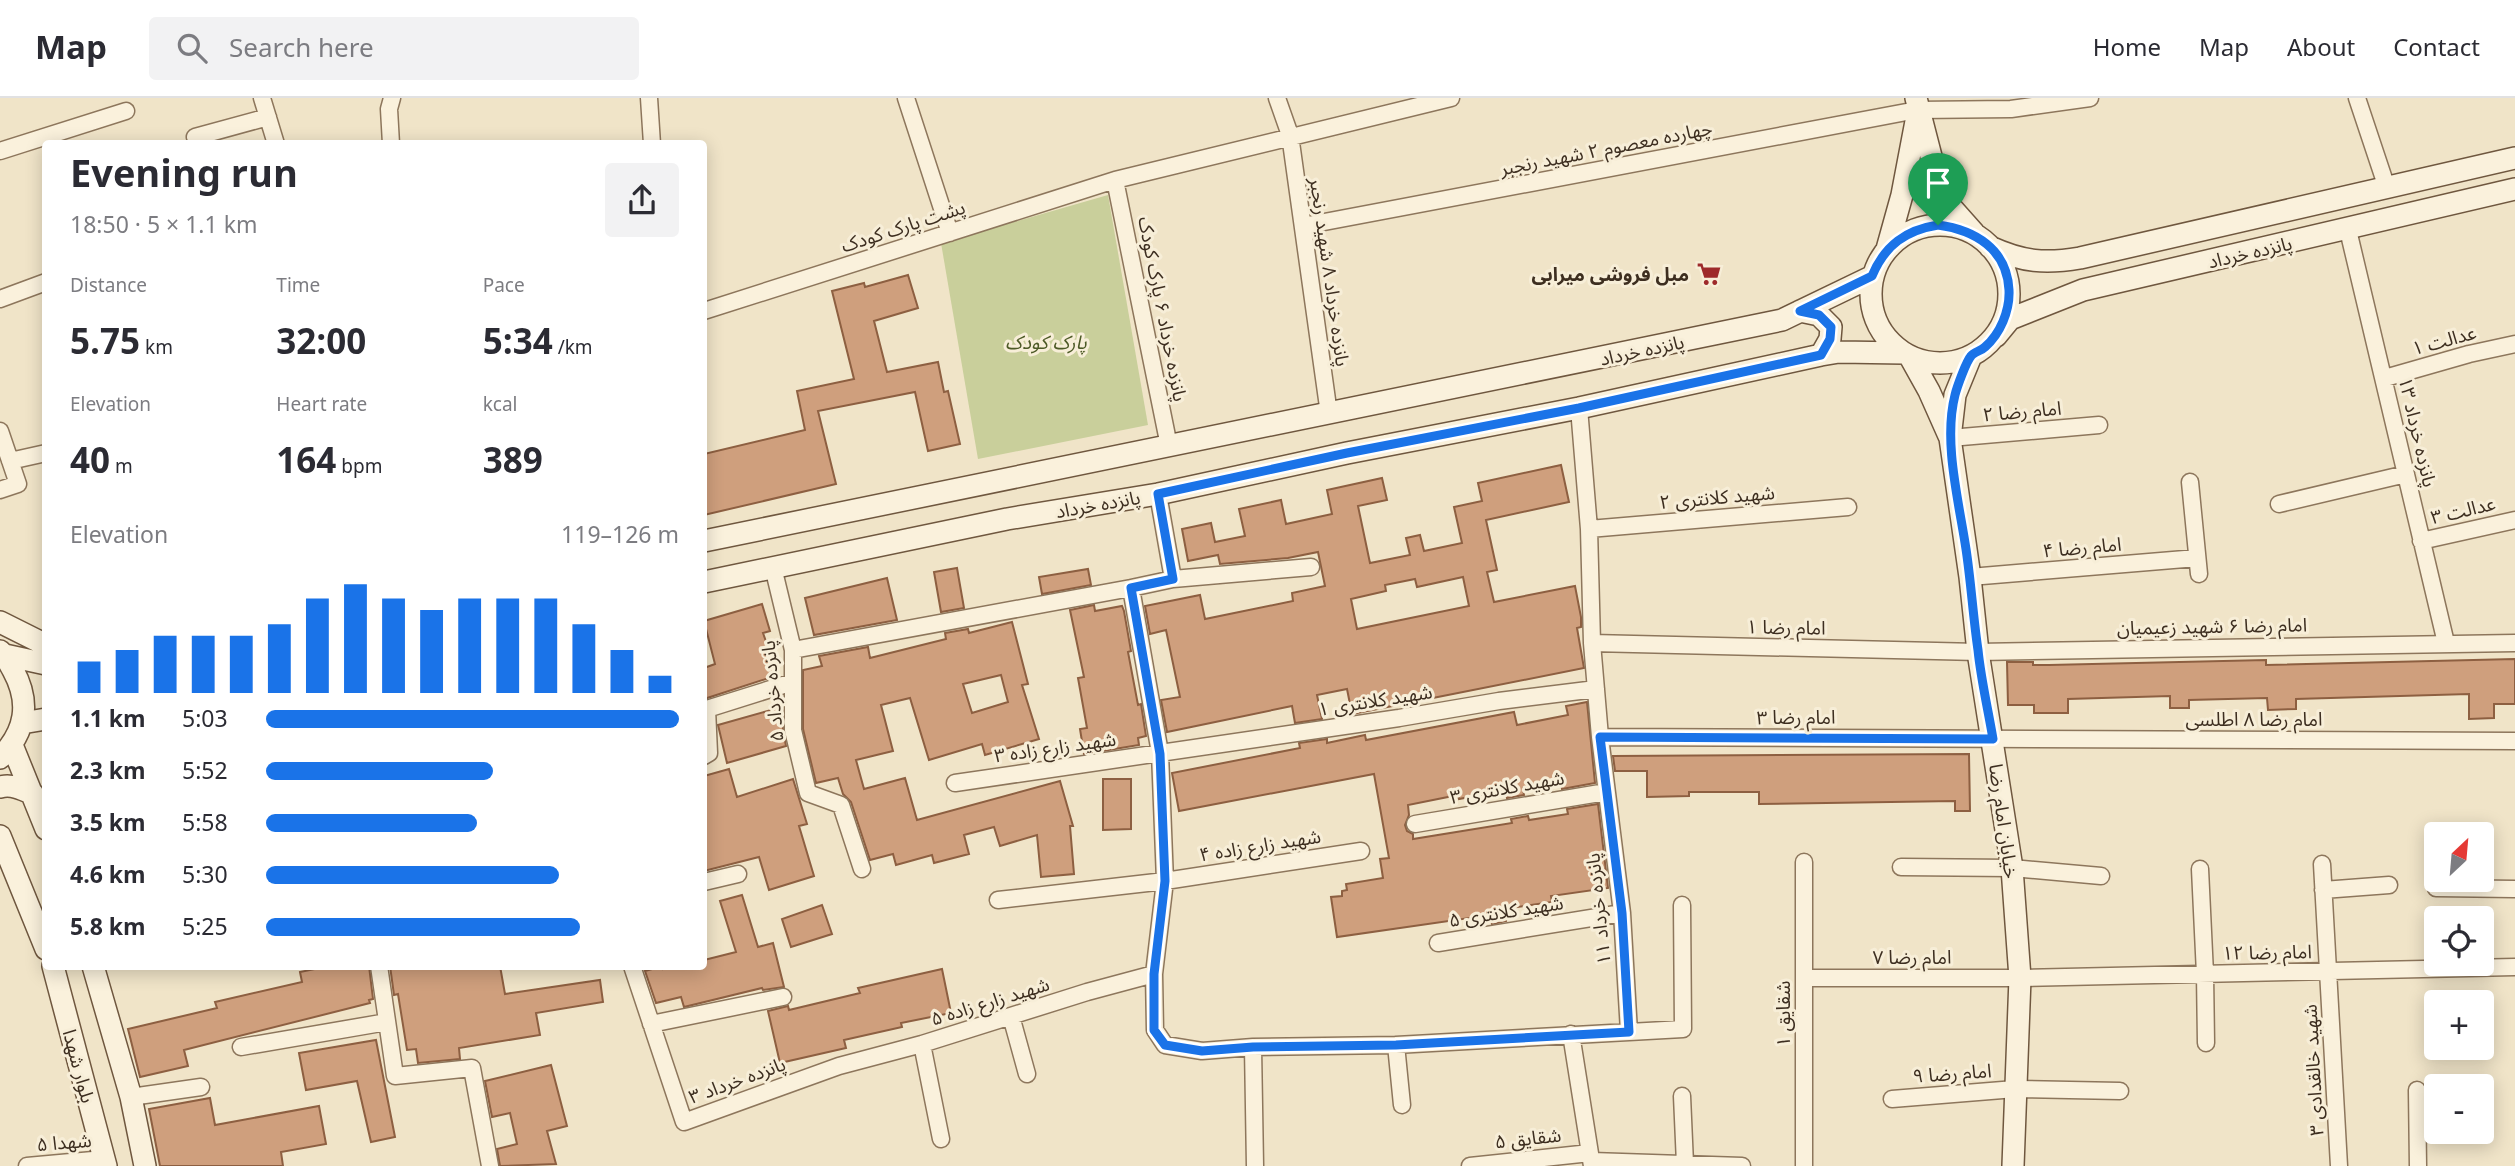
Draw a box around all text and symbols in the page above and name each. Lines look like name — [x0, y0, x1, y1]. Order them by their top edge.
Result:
text: Map — [35, 14, 107, 83]
search box — [149, 17, 639, 80]
text: Search here — [229, 21, 374, 76]
text: Home — [2093, 23, 2161, 74]
text: Map — [2199, 23, 2249, 74]
text: About — [2287, 23, 2355, 74]
text: Contact — [2393, 23, 2480, 74]
icon: search — [173, 29, 211, 67]
street label: چهارده معصوم ۲ شهید رنجبر — [1496, 109, 1716, 189]
text: Evening run — [70, 135, 298, 215]
pin — [1908, 153, 1968, 225]
button: share — [605, 163, 679, 237]
icon: arrive — [1919, 164, 1957, 202]
street label: پانزده خرداد ۸ شهید رنجبر — [1296, 174, 1362, 369]
street label: پشت پارک کودک — [836, 188, 971, 266]
text: 18:50 · 5 × 1.1 km — [70, 201, 257, 250]
street label: پانزده خرداد ۶ پارک کودک — [1124, 213, 1200, 405]
street label: پانزده خرداد — [2204, 224, 2297, 282]
place label: مبل فروشی میرابی — [1532, 255, 1689, 295]
supermarket icon: مبل فروشی میرابی — [1695, 260, 1723, 288]
text: Distance — [70, 266, 147, 306]
text: Time — [276, 266, 320, 306]
text: Pace — [483, 266, 525, 306]
text: 5.75 — [70, 306, 140, 380]
text: 32:00 — [276, 306, 366, 380]
text: 5:34 — [483, 306, 553, 380]
street label: عدالت ۱ — [2407, 313, 2481, 369]
street label: پانزده خرداد — [1596, 322, 1688, 379]
park label: پارک کودک — [1005, 323, 1087, 363]
text: km — [140, 328, 173, 368]
text: /km — [553, 328, 593, 368]
street label: پانزده خرداد ۱۳ — [2385, 373, 2449, 492]
text: Elevation — [70, 385, 151, 425]
text: Heart rate — [276, 385, 367, 425]
text: kcal — [483, 385, 517, 425]
street label: امام رضا ۲ — [1981, 389, 2063, 435]
text: 40 — [70, 425, 110, 499]
text: 164 — [276, 425, 336, 499]
text: 389 — [483, 425, 543, 499]
text: m — [110, 447, 133, 487]
text: bpm — [336, 447, 382, 487]
street label: شهید کلانتری ۲ — [1658, 473, 1777, 523]
street label: پانزده خرداد — [1052, 478, 1144, 532]
street label: عدالت ۳ — [2427, 484, 2500, 538]
text: Elevation — [70, 511, 168, 560]
text: 119–126 m — [561, 511, 679, 560]
street label: امام رضا ۴ — [2041, 525, 2123, 571]
street label: امام رضا ۶ شهید زعیمیان — [2116, 605, 2308, 649]
street label: امام رضا ۱ — [1746, 607, 1826, 649]
street label: پانزده خرداد ۵ — [749, 639, 797, 743]
street label: شهید کلانتری ۱ — [1315, 672, 1436, 730]
text: 1.1 km — [70, 695, 146, 744]
text: 5:03 — [182, 695, 228, 744]
street label: امام رضا ۳ — [1756, 698, 1836, 738]
street label: امام رضا ۸ اطلسی — [2185, 700, 2323, 740]
street label: شهید زارع زاده ۳ — [992, 720, 1119, 776]
text: 2.3 km — [70, 747, 146, 796]
text: 5:52 — [182, 747, 228, 796]
street label: شهید کلانتری ۳ — [1447, 758, 1568, 818]
street label: خیابان امام رضا — [1975, 761, 2031, 881]
text: 3.5 km — [70, 799, 146, 848]
text: 5:58 — [182, 799, 228, 848]
street label: شهید زارع زاده ۴ — [1196, 817, 1324, 875]
north arrow — [2424, 822, 2494, 892]
map controls — [2424, 822, 2494, 1144]
text: 4.6 km — [70, 851, 146, 900]
text: 5:30 — [182, 851, 228, 900]
street label: پانزده خرداد ۱۱ — [1573, 851, 1625, 967]
street label: شهید کلانتری ۵ — [1446, 883, 1567, 941]
text: 5.8 km — [70, 903, 146, 952]
text: 5:25 — [182, 903, 228, 952]
button: locate — [2424, 906, 2494, 976]
street label: امام رضا ۱۲ — [2222, 932, 2312, 974]
street label: امام رضا ۷ — [1872, 938, 1952, 978]
street label: شهید زارع زاده ۵ — [926, 965, 1055, 1039]
street label: شقایق ۱ — [1764, 981, 1804, 1047]
button: + — [2424, 990, 2494, 1060]
street label: شهید خالقدادی ۳ — [2291, 1003, 2337, 1137]
street label: بلوار شهدا — [49, 1025, 107, 1108]
street label: پانزده خرداد ۳ — [683, 1045, 792, 1117]
street label: امام رضا ۹ — [1911, 1051, 1993, 1097]
button: − — [2424, 1074, 2494, 1144]
street label: شقایق ۵ — [1493, 1116, 1563, 1162]
street label: شهدا ۵ — [35, 1121, 93, 1165]

